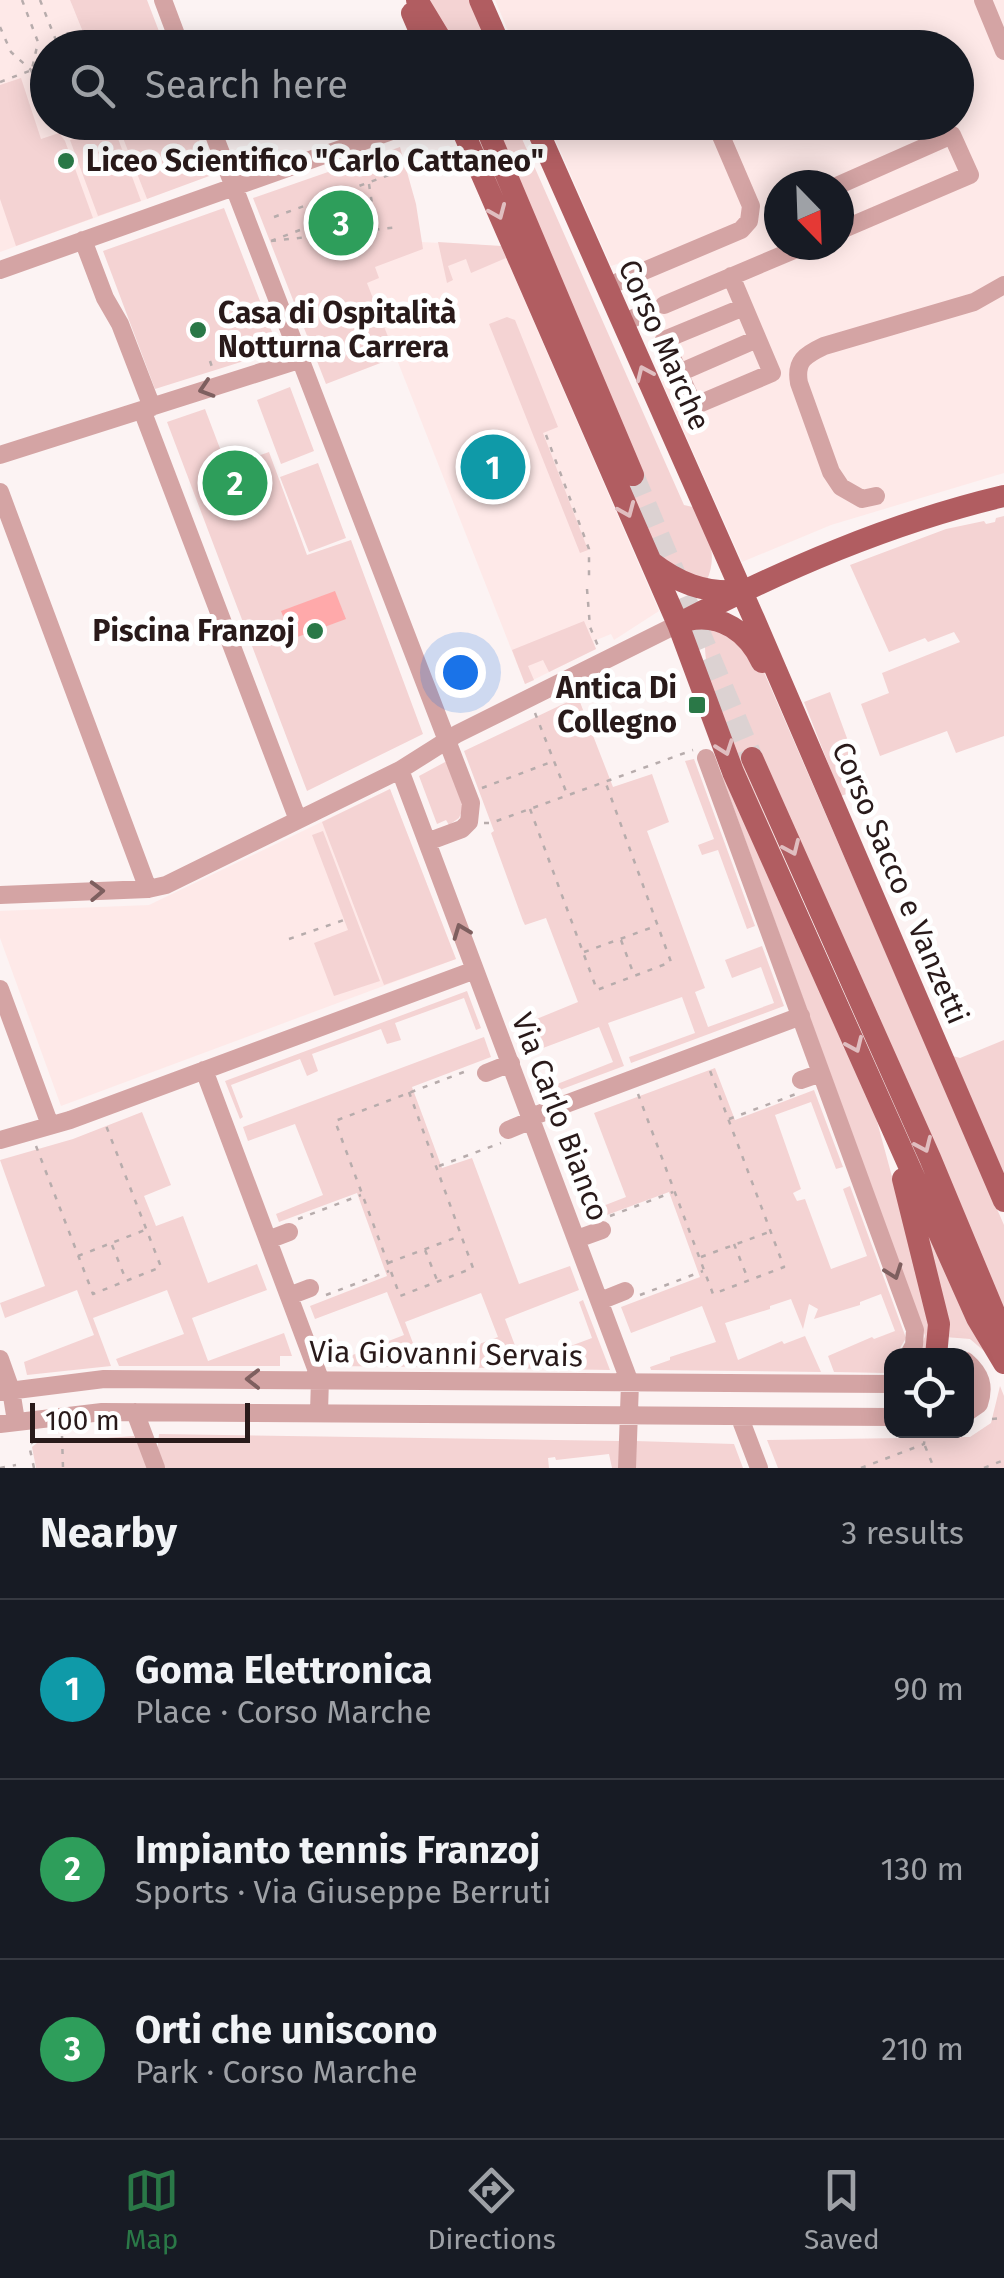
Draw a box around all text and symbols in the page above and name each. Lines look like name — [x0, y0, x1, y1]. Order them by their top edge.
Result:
search box — [30, 30, 974, 140]
icon: search — [65, 58, 120, 113]
text: Search here — [145, 62, 348, 108]
place label: Liceo Scientifico "Carlo Cattaneo" — [86, 143, 544, 179]
marker: Liceo Scientifico "Carlo Cattaneo" — [55, 150, 77, 172]
north arrow — [764, 170, 854, 260]
pin: 3 — [308, 186, 374, 260]
one-way arrow — [486, 202, 506, 220]
street label: Corso Marche — [610, 254, 718, 436]
place label: Casa di Ospitalità Notturna Carrera — [218, 295, 456, 365]
marker: Casa di Ospitalità Notturna Carrera — [187, 319, 209, 341]
one-way arrow — [636, 365, 656, 383]
one-way arrow — [199, 378, 216, 398]
pin: 1 — [460, 430, 526, 504]
pin: 2 — [202, 446, 268, 520]
one-way arrow — [615, 500, 635, 518]
place label: Piscina Franzoj — [93, 613, 295, 649]
marker: Piscina Franzoj — [304, 620, 326, 642]
your location — [435, 647, 486, 698]
place label: Antica Di Collegno — [555, 670, 677, 740]
marker: Antica Di Collegno — [686, 694, 708, 716]
street label: Corso Sacco e Vanzetti — [824, 737, 976, 1029]
one-way arrow — [713, 738, 734, 755]
one-way arrow — [780, 838, 800, 856]
one-way arrow — [90, 881, 106, 902]
one-way arrow — [452, 924, 473, 941]
street label: Via Carlo Bianco — [504, 1008, 616, 1226]
one-way arrow — [843, 1035, 863, 1053]
one-way arrow — [911, 1135, 931, 1153]
one-way arrow — [882, 1263, 903, 1280]
street label: Via Giovanni Servais — [309, 1334, 583, 1374]
map controls — [884, 1348, 974, 1438]
button: locate — [884, 1348, 974, 1438]
one-way arrow — [244, 1368, 260, 1390]
scale bar — [30, 1398, 250, 1442]
text: 100 m — [45, 1404, 120, 1437]
text: Nearby — [40, 1508, 177, 1558]
text: 3 results — [841, 1514, 964, 1552]
text: Goma Elettronica — [135, 1647, 432, 1693]
text: 1 — [65, 1670, 80, 1708]
text: 90 m — [893, 1670, 964, 1708]
text: Place · Corso Marche — [135, 1693, 432, 1731]
text: Impianto tennis Franzoj — [135, 1827, 540, 1873]
text: 2 — [64, 1850, 81, 1888]
text: 130 m — [880, 1850, 964, 1888]
text: Sports · Via Giuseppe Berruti — [135, 1873, 551, 1911]
text: Orti che uniscono — [135, 2007, 437, 2053]
text: 3 — [64, 2030, 81, 2068]
text: 210 m — [881, 2030, 964, 2068]
text: Park · Corso Marche — [135, 2053, 418, 2091]
tab: Map — [124, 2163, 179, 2256]
tab: Directions — [427, 2163, 556, 2256]
tab: Saved — [804, 2163, 880, 2256]

